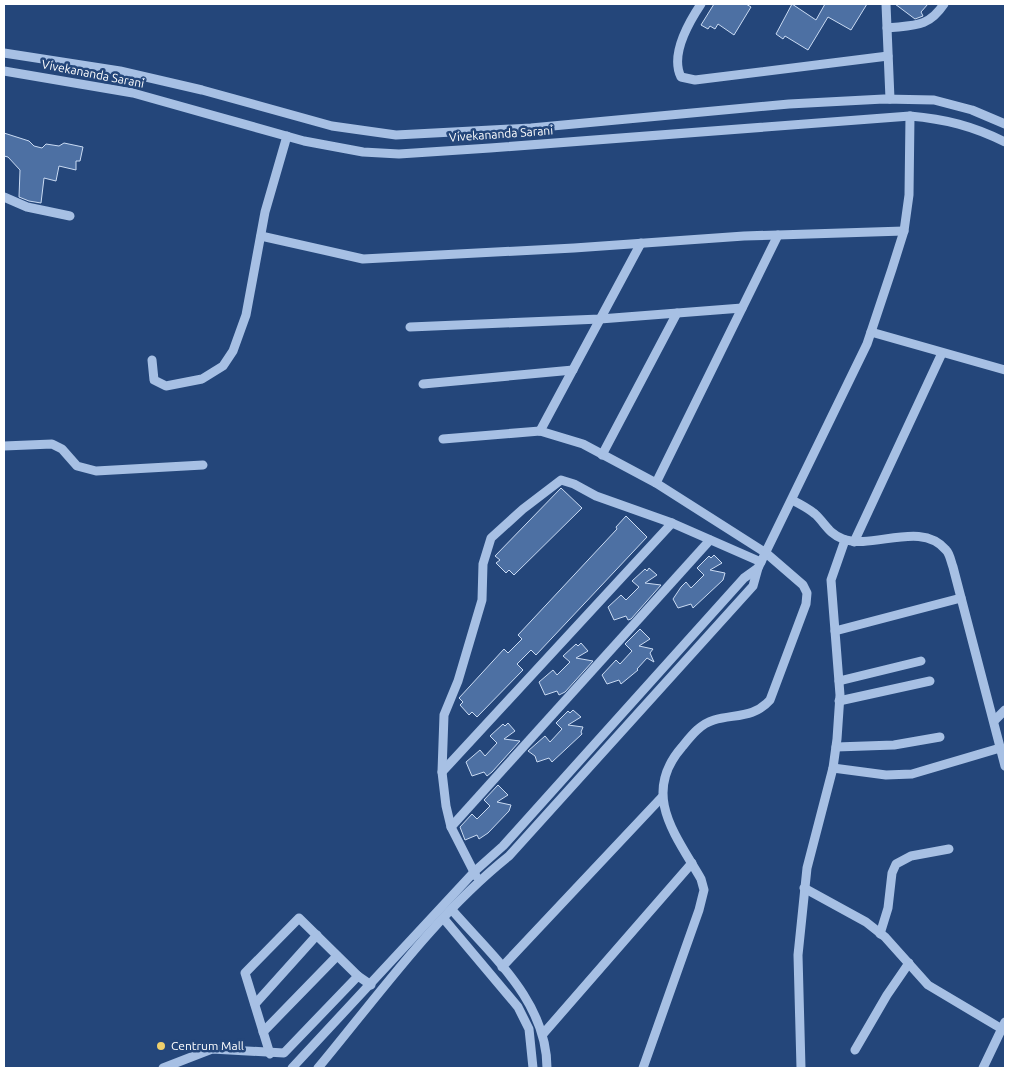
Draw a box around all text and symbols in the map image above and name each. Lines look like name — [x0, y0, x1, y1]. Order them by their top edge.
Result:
street label: Vivekananda Sarani — [41, 57, 146, 90]
street label: Vivekananda Sarani — [448, 123, 554, 144]
place label: Centrum Mall — [171, 1039, 244, 1052]
marker: Centrum Mall — [155, 1040, 167, 1052]

